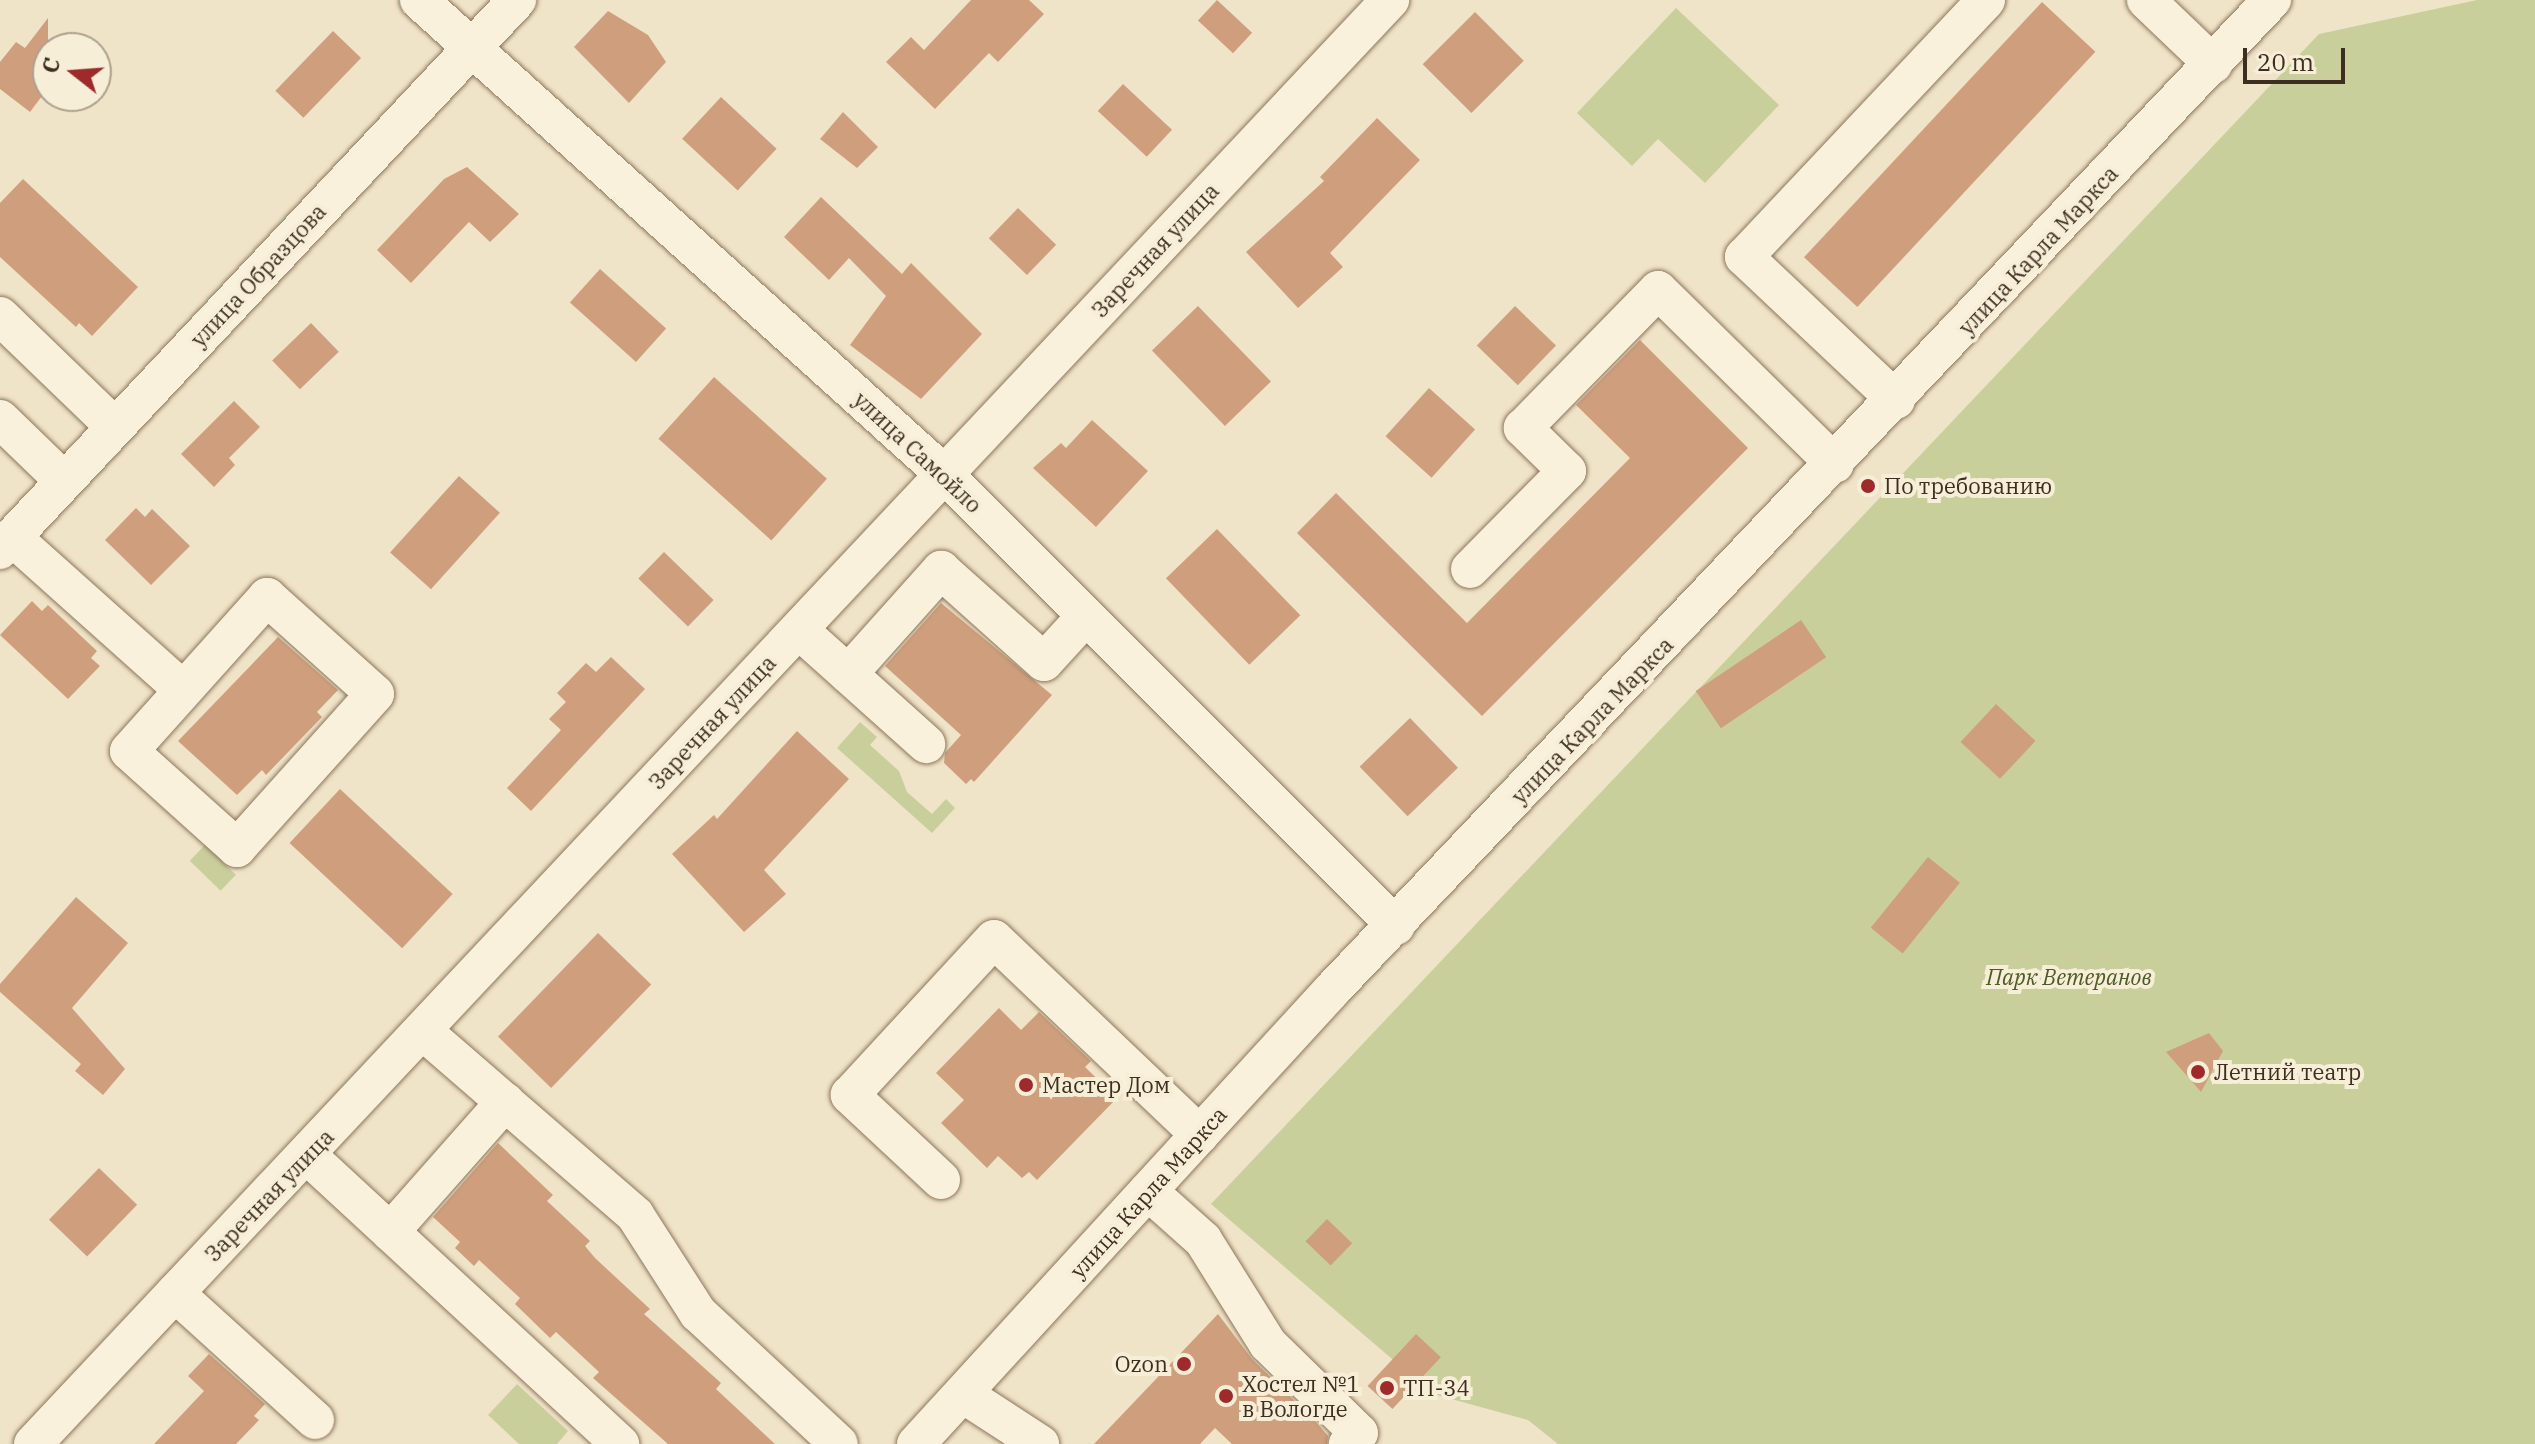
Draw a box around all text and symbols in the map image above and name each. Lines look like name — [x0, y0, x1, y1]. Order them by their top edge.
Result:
north arrow — [32, 32, 112, 112]
scale bar — [2247, 32, 2349, 82]
text: 20 m — [2257, 46, 2314, 78]
text: С — [34, 54, 66, 77]
street label: улица Карла Маркса — [1953, 160, 2123, 340]
street label: Заречная улица — [1086, 177, 1224, 323]
street label: улица Образцова — [185, 198, 331, 352]
street label: улица Самойло — [848, 386, 988, 518]
place label: По требованию — [1884, 473, 2052, 499]
marker: По требованию — [1859, 477, 1877, 495]
street label: улица Карла Маркса — [1506, 631, 1678, 809]
street label: Заречная улица — [643, 649, 781, 795]
park label: Парк Ветеранов — [1986, 964, 2152, 990]
place label: Летний театр — [2214, 1059, 2361, 1085]
marker: Летний театр — [2189, 1063, 2207, 1081]
place label: Мастер Дом — [1042, 1072, 1170, 1098]
marker: Мастер Дом — [1017, 1076, 1035, 1094]
street label: улица Карла Маркса — [1064, 1101, 1232, 1283]
street label: Заречная улица — [199, 1123, 339, 1267]
place label: Ozon — [1115, 1351, 1168, 1377]
marker: Ozon — [1175, 1355, 1193, 1373]
place label: Хостел №1 в Вологде — [1242, 1370, 1360, 1422]
place label: ТП-34 — [1403, 1375, 1470, 1401]
marker: ТП-34 — [1378, 1379, 1396, 1397]
marker: Хостел №1 в Вологде — [1217, 1387, 1235, 1405]

